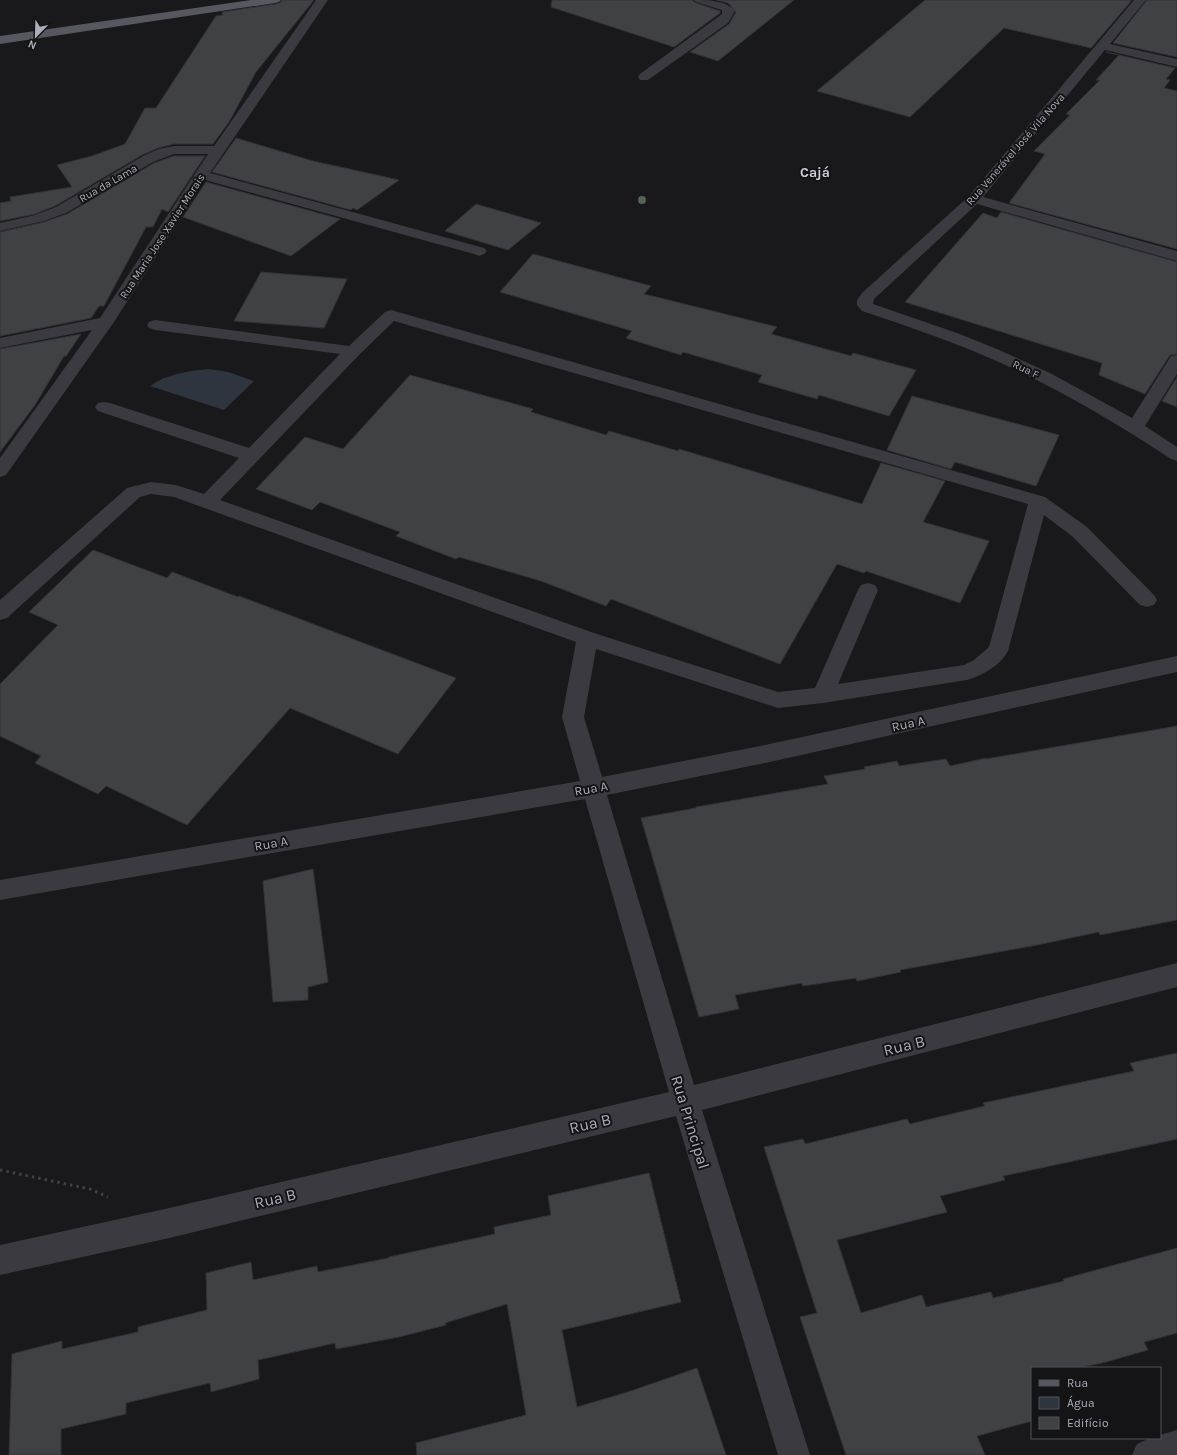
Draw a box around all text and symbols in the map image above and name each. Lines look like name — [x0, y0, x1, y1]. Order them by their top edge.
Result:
north arrow — [16, 16, 56, 56]
text: N — [26, 37, 38, 52]
street label: Rua Venerável José Vila Nova — [963, 91, 1067, 208]
street label: Rua da Lama — [77, 162, 140, 205]
district label: Cajá — [800, 164, 830, 181]
street label: Rua Maria Jose Xavier Morais — [117, 171, 208, 301]
street label: Rua F — [1010, 358, 1041, 381]
street label: Rua A — [890, 713, 927, 734]
street label: Rua A — [573, 778, 609, 799]
street label: Rua A — [253, 833, 289, 854]
street label: Rua B — [881, 1031, 927, 1060]
street label: Rua Principal — [667, 1073, 714, 1171]
street label: Rua B — [567, 1110, 613, 1137]
street label: Rua B — [252, 1185, 298, 1212]
legend — [1031, 1367, 1161, 1439]
text: Rua — [1067, 1376, 1088, 1390]
text: Água — [1067, 1395, 1095, 1410]
text: Edifício — [1067, 1416, 1108, 1430]

